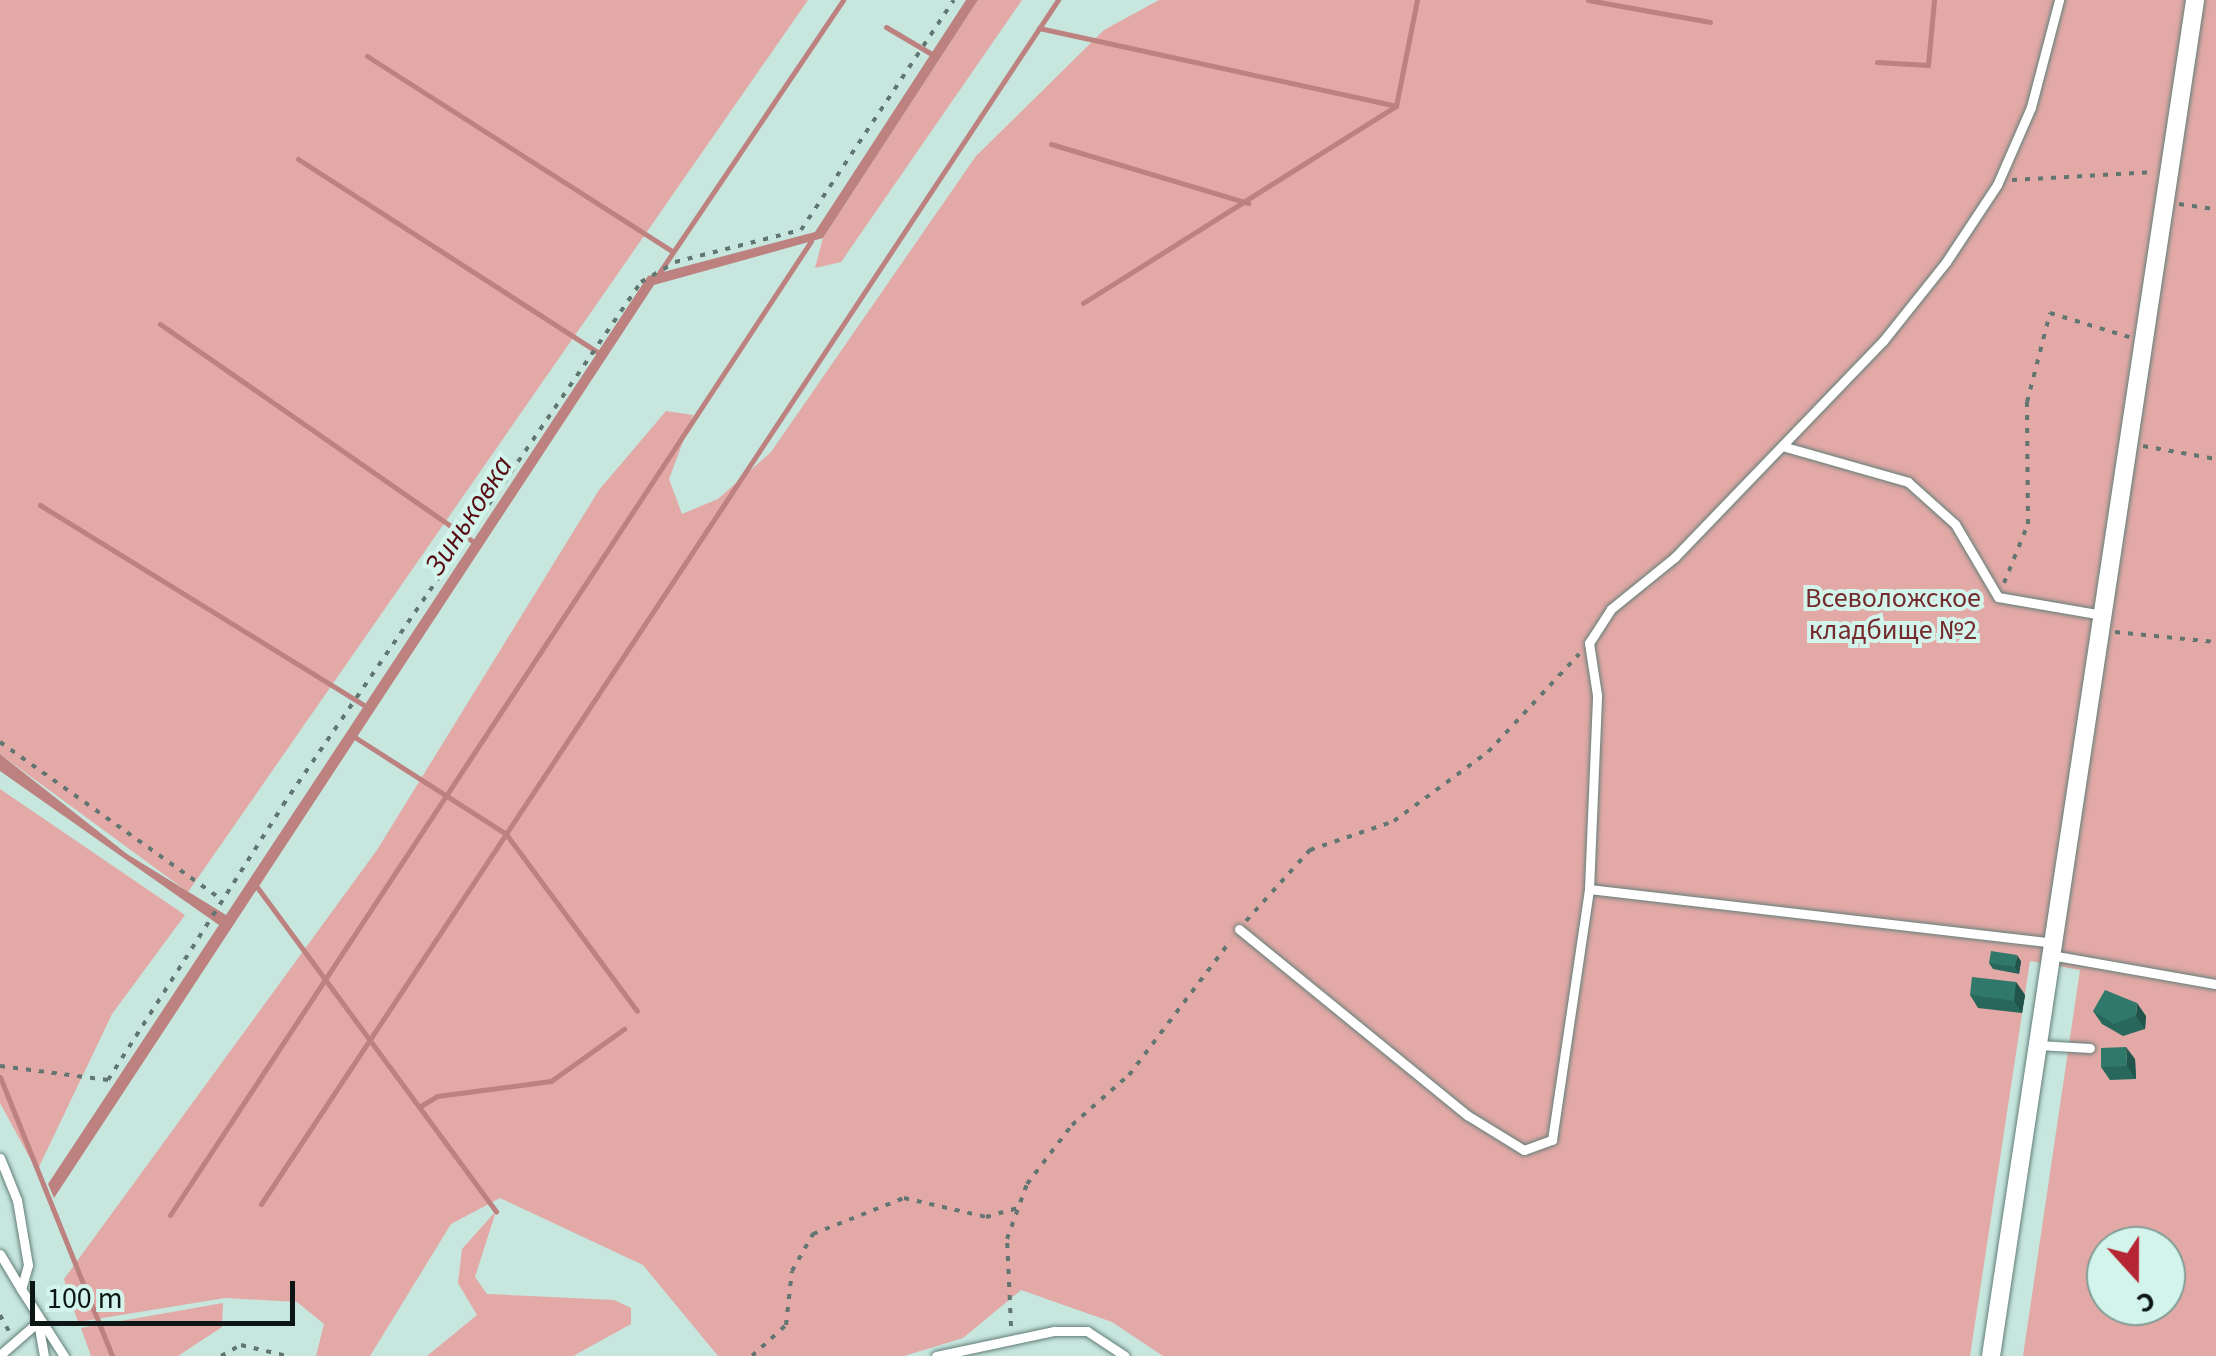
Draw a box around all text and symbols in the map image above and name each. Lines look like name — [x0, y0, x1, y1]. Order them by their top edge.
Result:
water label: Зиньковка — [417, 450, 521, 582]
park label: Всеволожское кладбище №2 — [1805, 581, 1981, 647]
north arrow — [2086, 1226, 2186, 1326]
scale bar — [35, 1261, 300, 1323]
text: 100 m — [47, 1277, 123, 1320]
text: С — [2131, 1281, 2161, 1324]

